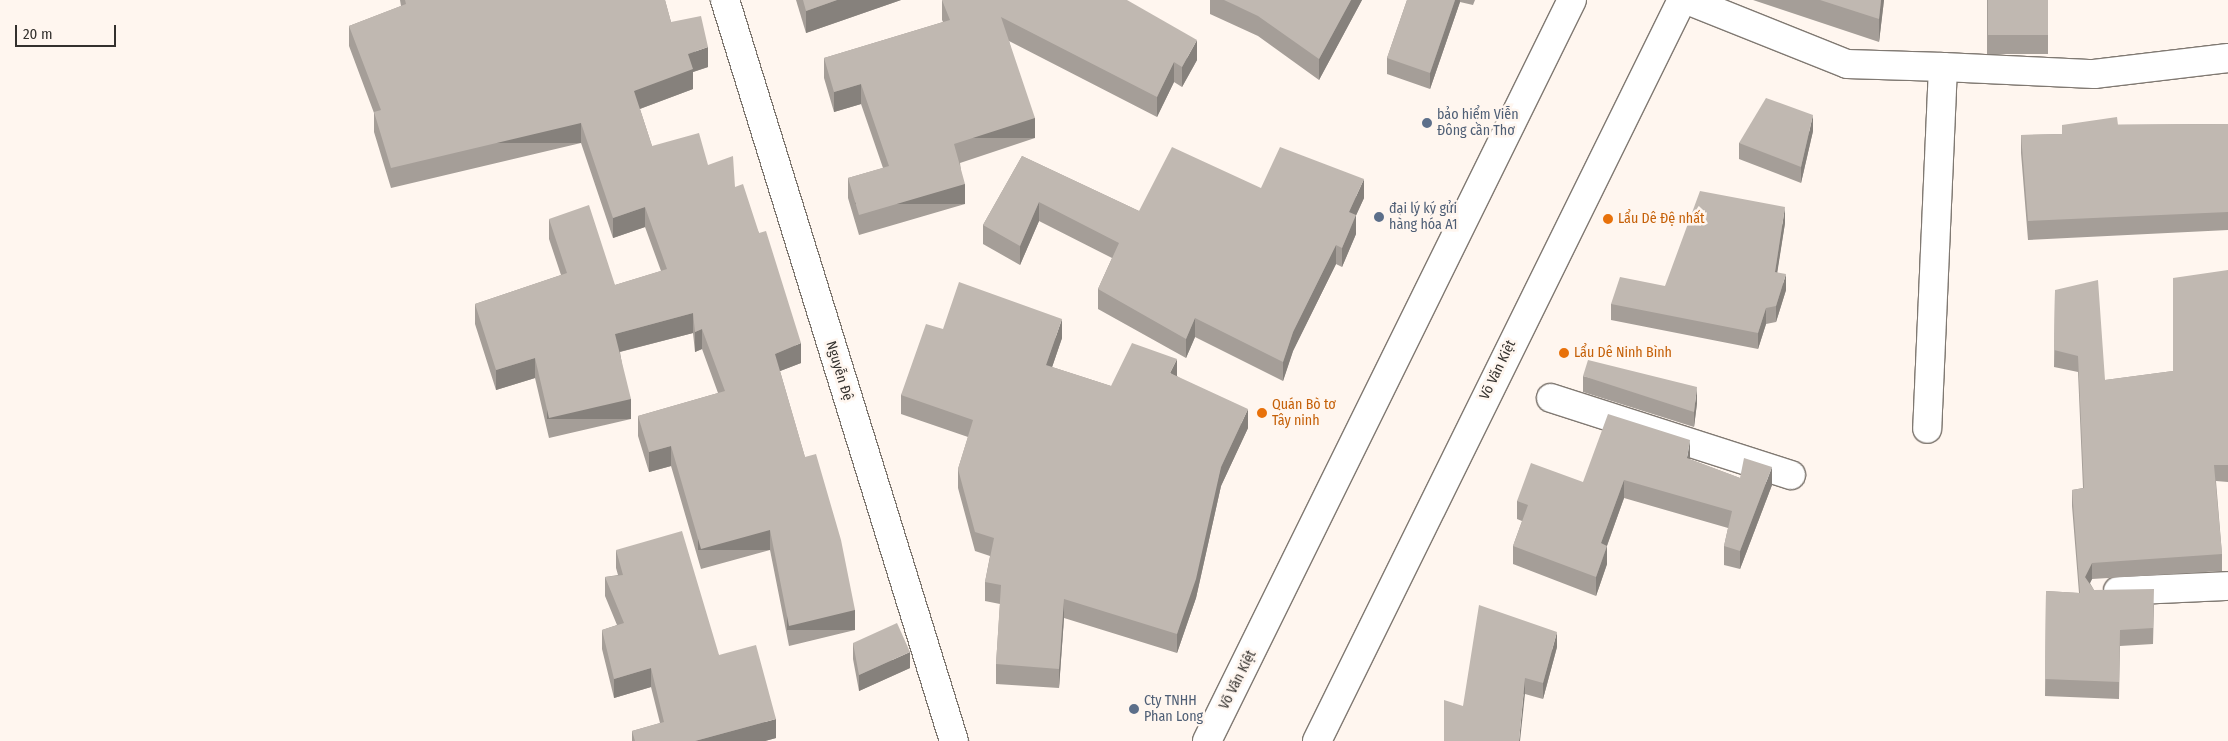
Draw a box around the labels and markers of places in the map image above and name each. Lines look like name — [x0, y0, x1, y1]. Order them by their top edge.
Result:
place label: bảo hiểm Viễn Đông cần Thơ — [1437, 107, 1519, 140]
marker: bảo hiểm Viễn Đông cần Thơ — [1421, 117, 1433, 129]
place label: đại lý ký gửi hàng hóa A1 — [1389, 201, 1457, 233]
marker: đại lý ký gửi hàng hóa A1 — [1373, 211, 1385, 223]
place label: Lẩu Dê Đệ nhất — [1618, 211, 1705, 227]
marker: Lẩu Dê Đệ nhất — [1602, 213, 1614, 225]
place label: Lẩu Dê Ninh Bình — [1574, 345, 1672, 361]
marker: Lẩu Dê Ninh Bình — [1558, 347, 1570, 359]
place label: Quán Bò tơ Tây ninh — [1272, 397, 1336, 430]
marker: Quán Bò tơ Tây ninh — [1256, 407, 1268, 419]
place label: Cty TNHH Phan Long — [1144, 693, 1203, 726]
marker: Cty TNHH Phan Long — [1128, 703, 1140, 715]

